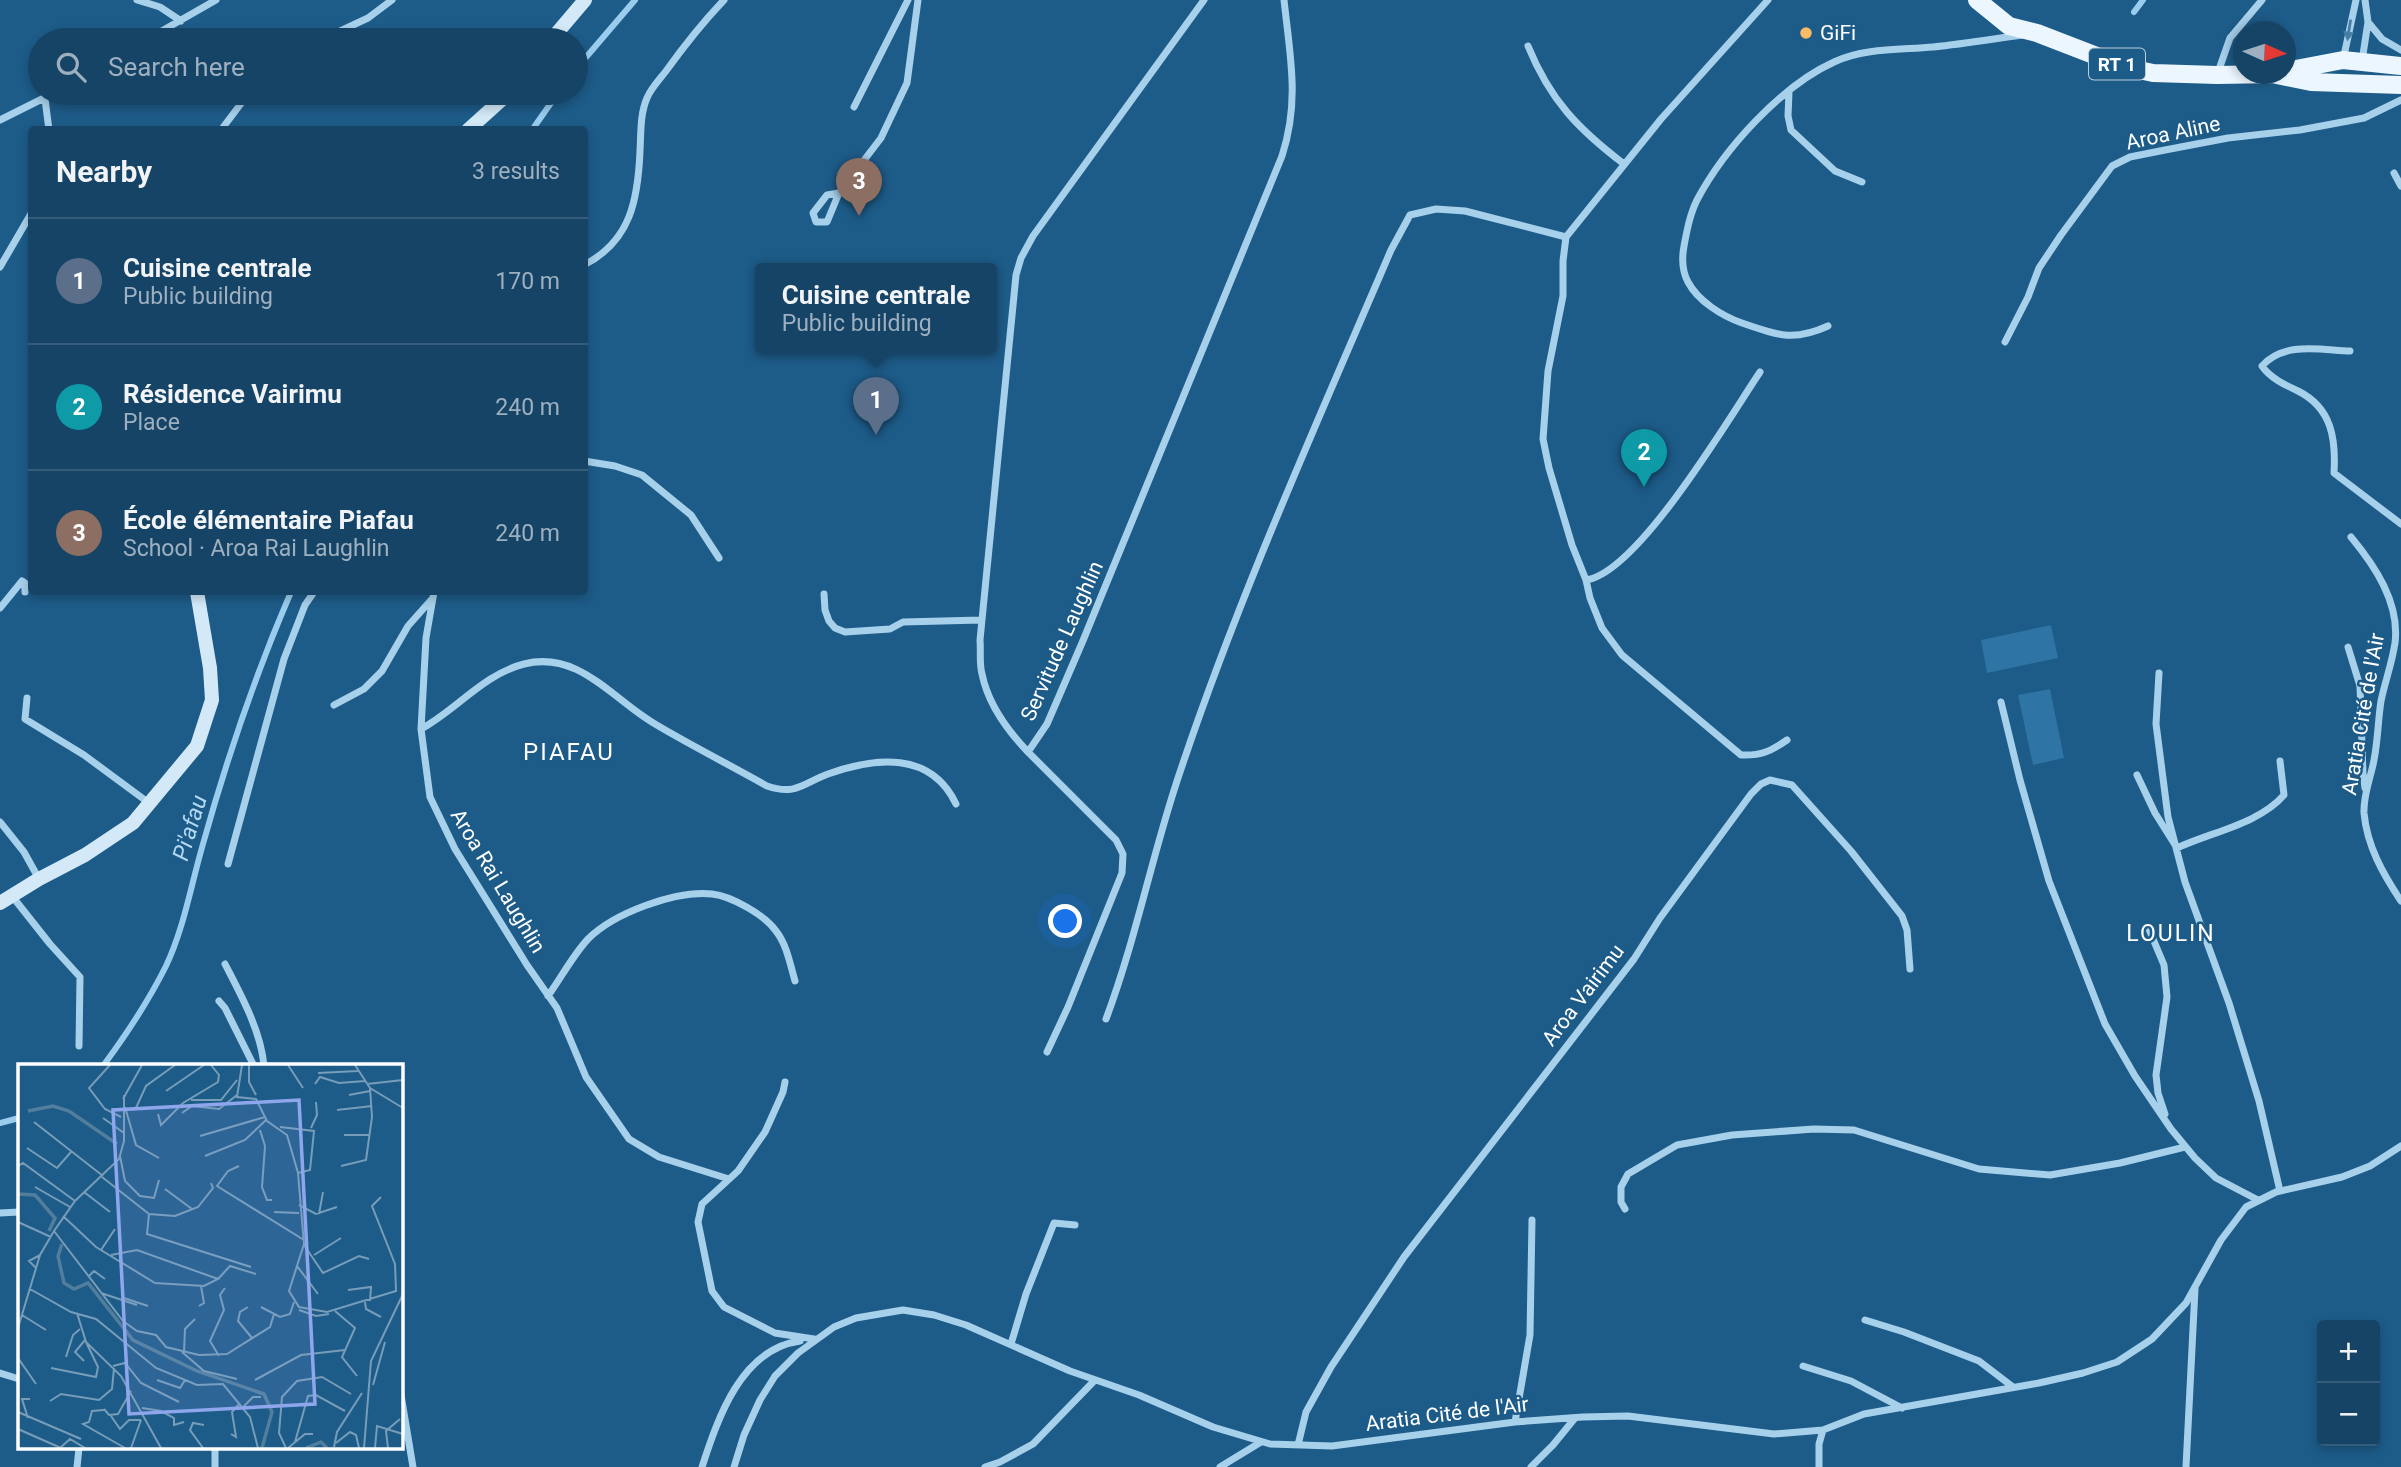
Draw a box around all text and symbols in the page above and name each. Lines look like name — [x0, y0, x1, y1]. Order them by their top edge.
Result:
one-way arrow — [2343, 19, 2354, 41]
place label: GiFi — [1820, 21, 1856, 45]
north arrow — [2233, 21, 2296, 84]
marker: GiFi — [1798, 25, 1814, 41]
search box — [28, 28, 588, 105]
icon: search — [52, 48, 90, 86]
road number: RT 1 — [2089, 48, 2145, 80]
text: Search here — [108, 52, 245, 82]
street label: Aroa Aline — [2124, 111, 2222, 155]
text: Nearby — [56, 154, 152, 189]
text: 3 results — [472, 158, 560, 185]
pin: 3 — [836, 158, 882, 216]
text: Cuisine centrale — [123, 253, 312, 283]
popup — [755, 263, 997, 354]
text: 1 — [72, 268, 86, 295]
text: 170 m — [495, 268, 560, 295]
text: Cuisine centrale — [782, 280, 970, 310]
text: Public building — [123, 283, 273, 310]
text: Public building — [782, 310, 932, 337]
pin: 1 — [853, 377, 899, 435]
text: Résidence Vairimu — [123, 379, 342, 409]
text: 2 — [72, 394, 86, 421]
text: 240 m — [495, 394, 560, 421]
text: Place — [123, 409, 180, 436]
pin: 2 — [1621, 429, 1667, 487]
text: École élémentaire Piafau — [123, 505, 414, 535]
text: 3 — [72, 520, 86, 547]
text: 240 m — [495, 520, 560, 547]
text: School · Aroa Rai Laughlin — [123, 535, 390, 562]
street label: Servitude Laughlin — [1016, 557, 1108, 725]
street label: Aratia Cité de l'Air — [2337, 631, 2389, 797]
district label: PIAFAU — [523, 738, 615, 766]
water label: Pi'afau — [167, 792, 213, 864]
street label: Aroa Rai Laughlin — [446, 805, 550, 957]
your location — [1048, 904, 1082, 938]
district label: LOULIN — [2126, 920, 2216, 947]
street label: Aroa Vairimu — [1537, 940, 1629, 1050]
inset map — [18, 1064, 402, 1450]
map controls — [2317, 1320, 2380, 1446]
button: + — [2317, 1320, 2380, 1383]
button: − — [2317, 1383, 2380, 1446]
street label: Aratia Cité de l'Air — [1364, 1392, 1530, 1436]

